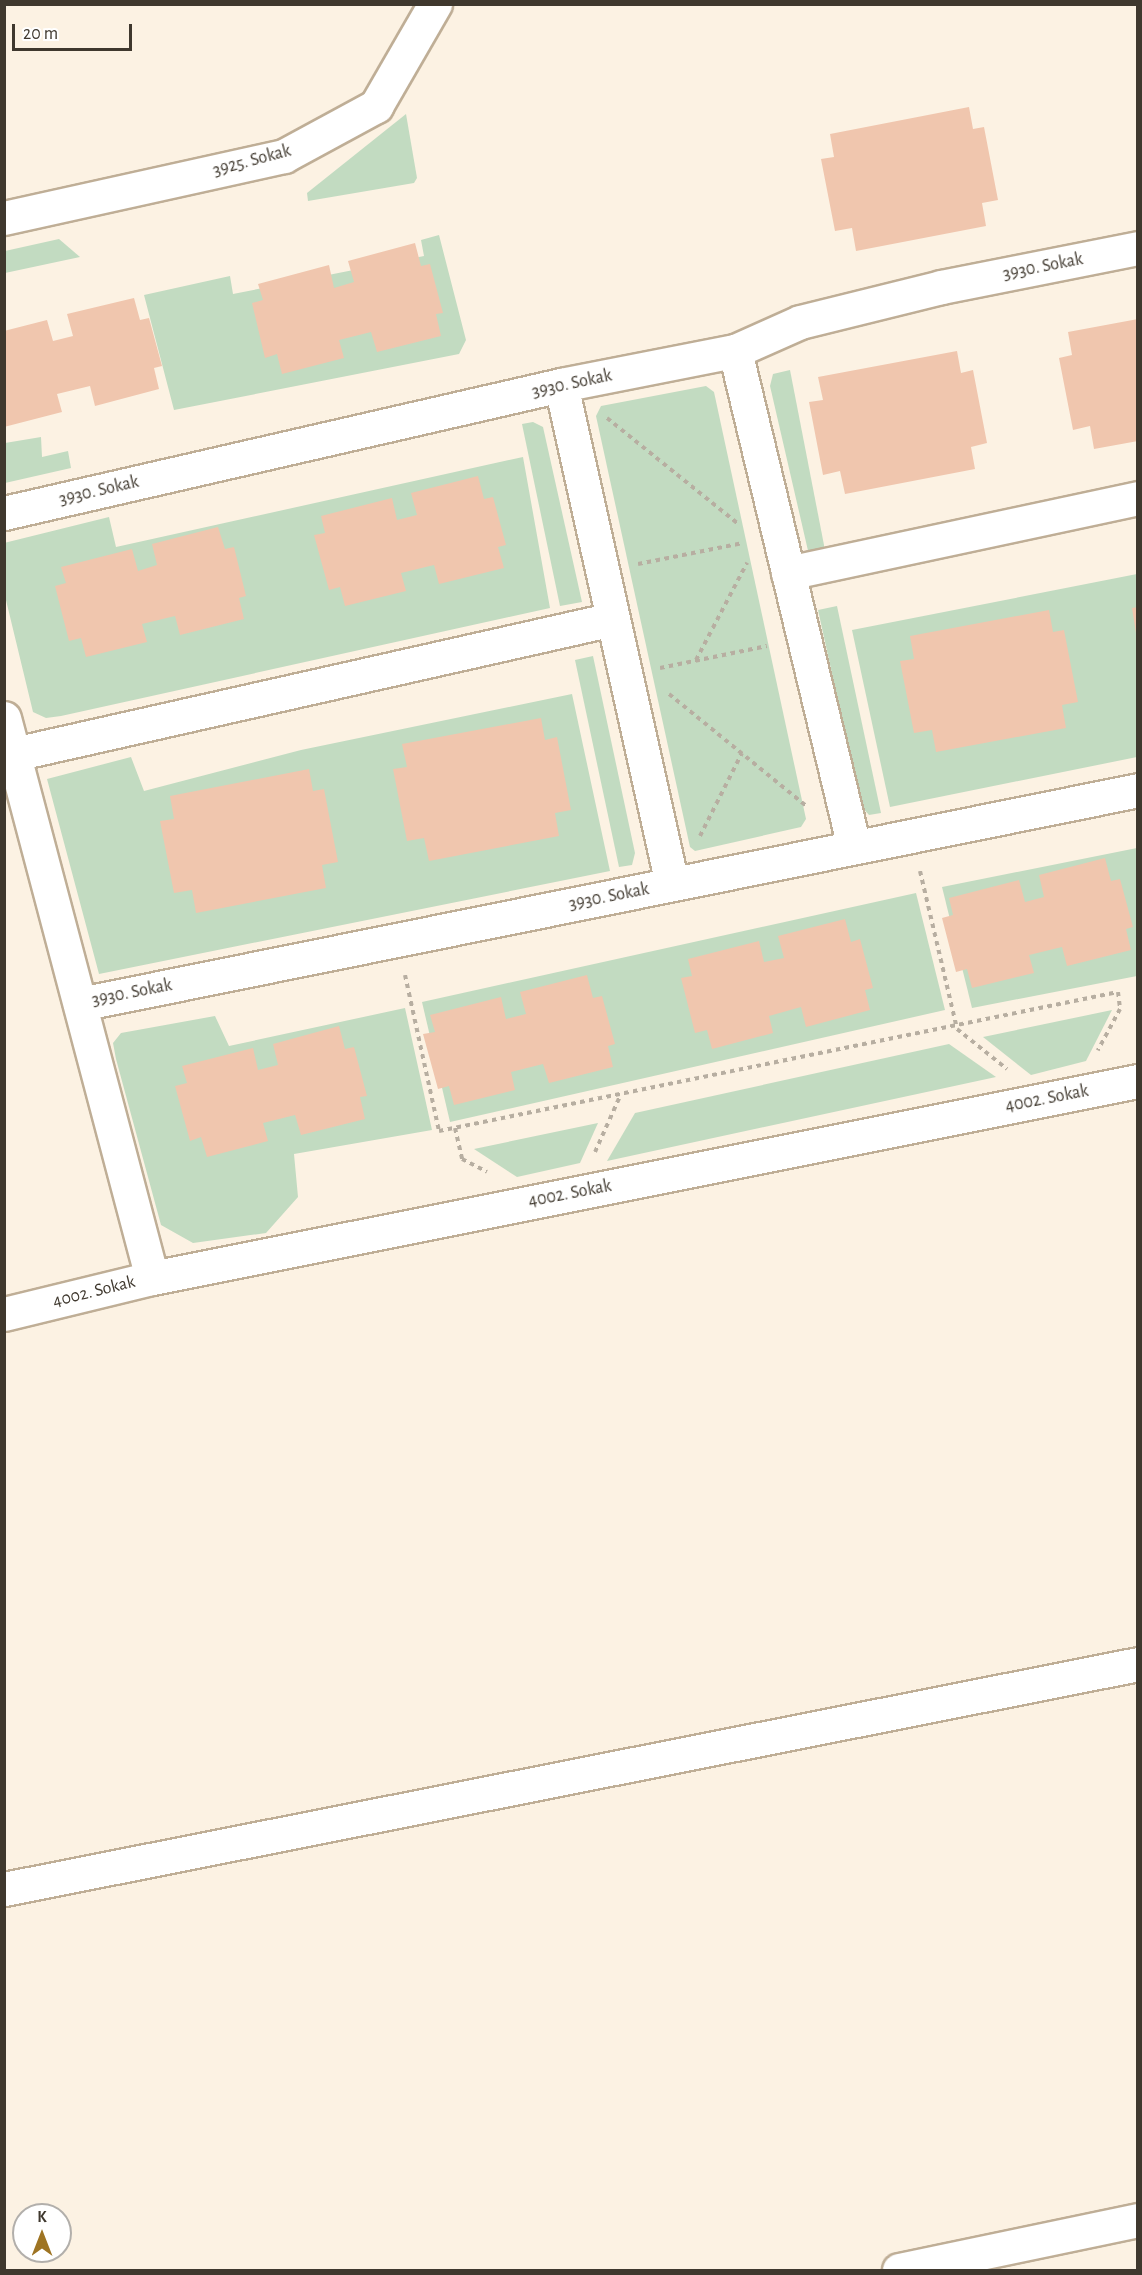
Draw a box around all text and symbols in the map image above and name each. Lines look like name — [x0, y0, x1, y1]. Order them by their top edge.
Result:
scale bar — [15, 12, 135, 50]
text: 20 m — [23, 25, 58, 43]
street label: 3925. Sokak — [211, 140, 293, 182]
street label: 3930. Sokak — [1001, 249, 1085, 285]
street label: 3930. Sokak — [530, 365, 614, 403]
street label: 3930. Sokak — [57, 471, 141, 511]
street label: 3930. Sokak — [567, 879, 651, 915]
street label: 3930. Sokak — [90, 975, 174, 1011]
street label: 4002. Sokak — [1004, 1080, 1090, 1118]
street label: 4002. Sokak — [527, 1175, 613, 1213]
street label: 4002. Sokak — [50, 1271, 138, 1313]
north arrow — [12, 2203, 72, 2263]
text: K — [37, 2209, 47, 2225]

